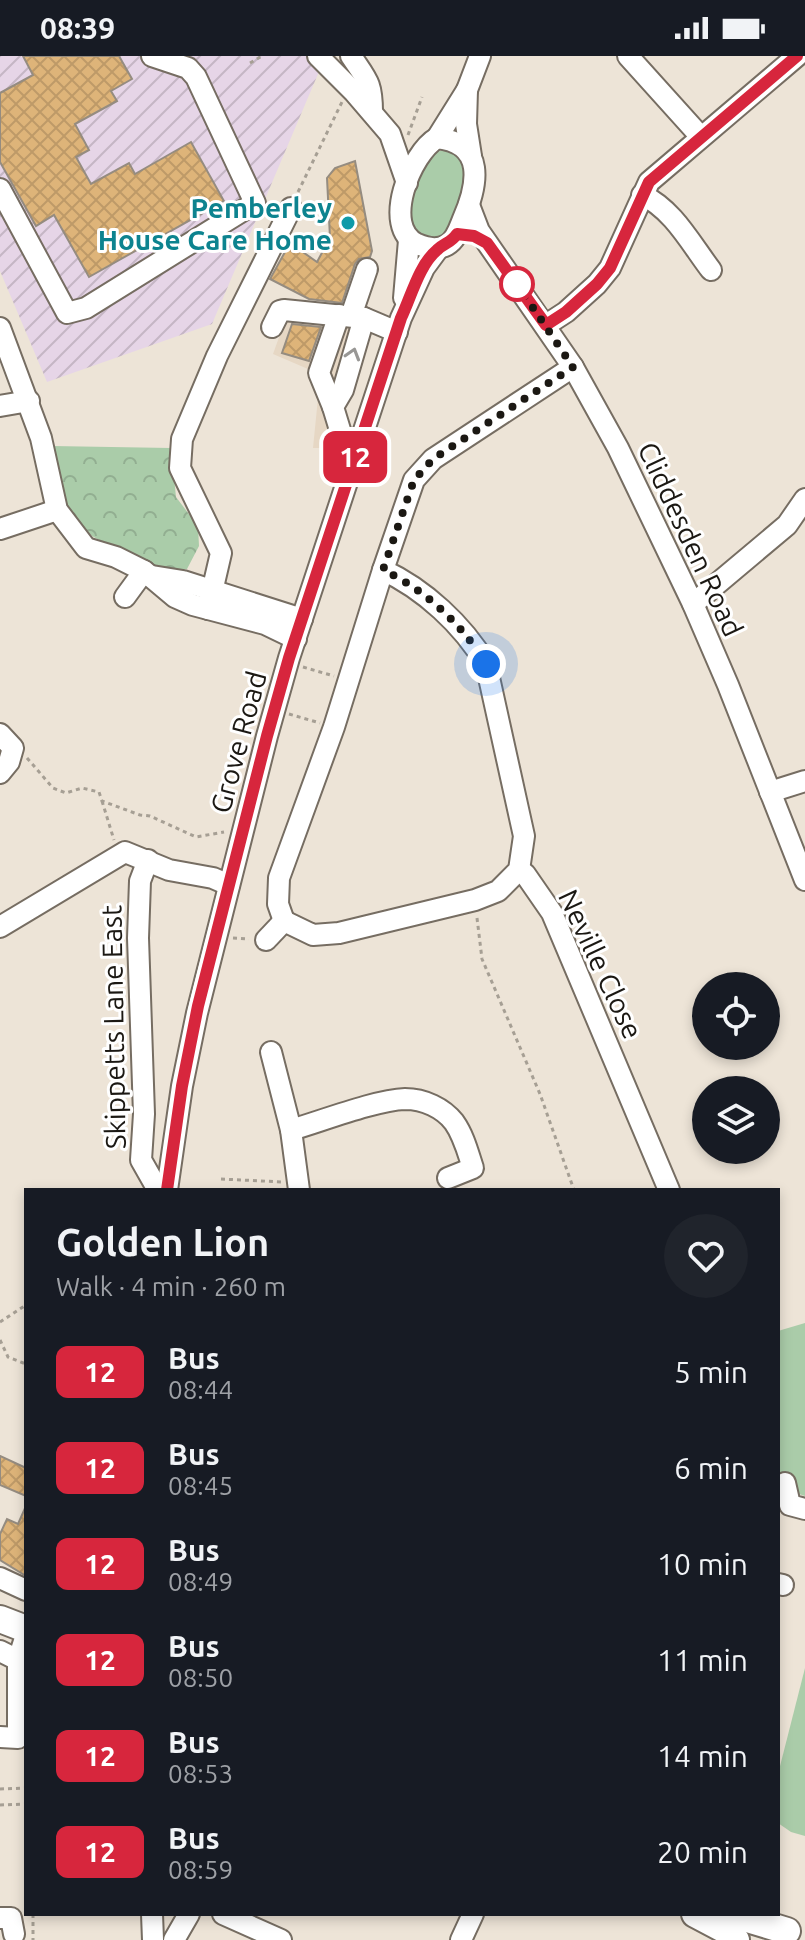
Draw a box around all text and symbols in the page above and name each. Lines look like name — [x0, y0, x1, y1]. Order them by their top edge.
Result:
text: 08:39 — [40, 11, 115, 45]
place label: Pemberley House Care Home — [98, 192, 332, 255]
marker: Pemberley House Care Home — [339, 214, 357, 232]
unlabelled marker — [500, 267, 534, 301]
one-way arrow — [344, 348, 360, 362]
line badge: 12 — [319, 431, 391, 483]
street label: Cliddesden Road — [632, 437, 750, 641]
text: 12 — [339, 441, 371, 472]
your location — [466, 644, 506, 684]
street label: Grove Road — [204, 668, 272, 816]
street label: Neville Close — [553, 885, 649, 1043]
street label: Skippetts Lane East — [95, 905, 131, 1149]
map controls — [692, 972, 780, 1164]
button: locate — [692, 972, 780, 1060]
button: layers — [692, 1076, 780, 1164]
button: heart — [664, 1214, 748, 1298]
text: Golden Lion — [56, 1221, 269, 1263]
text: Walk · 4 min · 260 m — [56, 1272, 286, 1301]
text: Bus — [168, 1341, 220, 1375]
text: 5 min — [674, 1355, 748, 1389]
text: 12 — [84, 1356, 116, 1387]
text: 08:44 — [168, 1375, 233, 1404]
text: Bus — [168, 1437, 220, 1471]
text: 6 min — [674, 1451, 748, 1485]
text: 12 — [84, 1452, 116, 1483]
text: 08:45 — [168, 1471, 233, 1500]
text: Bus — [168, 1533, 220, 1567]
text: 10 min — [657, 1547, 748, 1581]
text: 12 — [84, 1548, 116, 1579]
text: 08:49 — [168, 1567, 233, 1596]
text: Bus — [168, 1629, 220, 1663]
text: 11 min — [657, 1643, 748, 1677]
text: 12 — [84, 1644, 116, 1675]
text: 08:50 — [168, 1663, 233, 1692]
text: Bus — [168, 1725, 220, 1759]
text: 14 min — [657, 1739, 748, 1773]
text: 12 — [84, 1740, 116, 1771]
text: 08:53 — [168, 1759, 233, 1788]
text: Bus — [168, 1821, 220, 1855]
text: 20 min — [657, 1835, 748, 1869]
text: 12 — [84, 1836, 116, 1867]
text: 08:59 — [168, 1855, 233, 1884]

